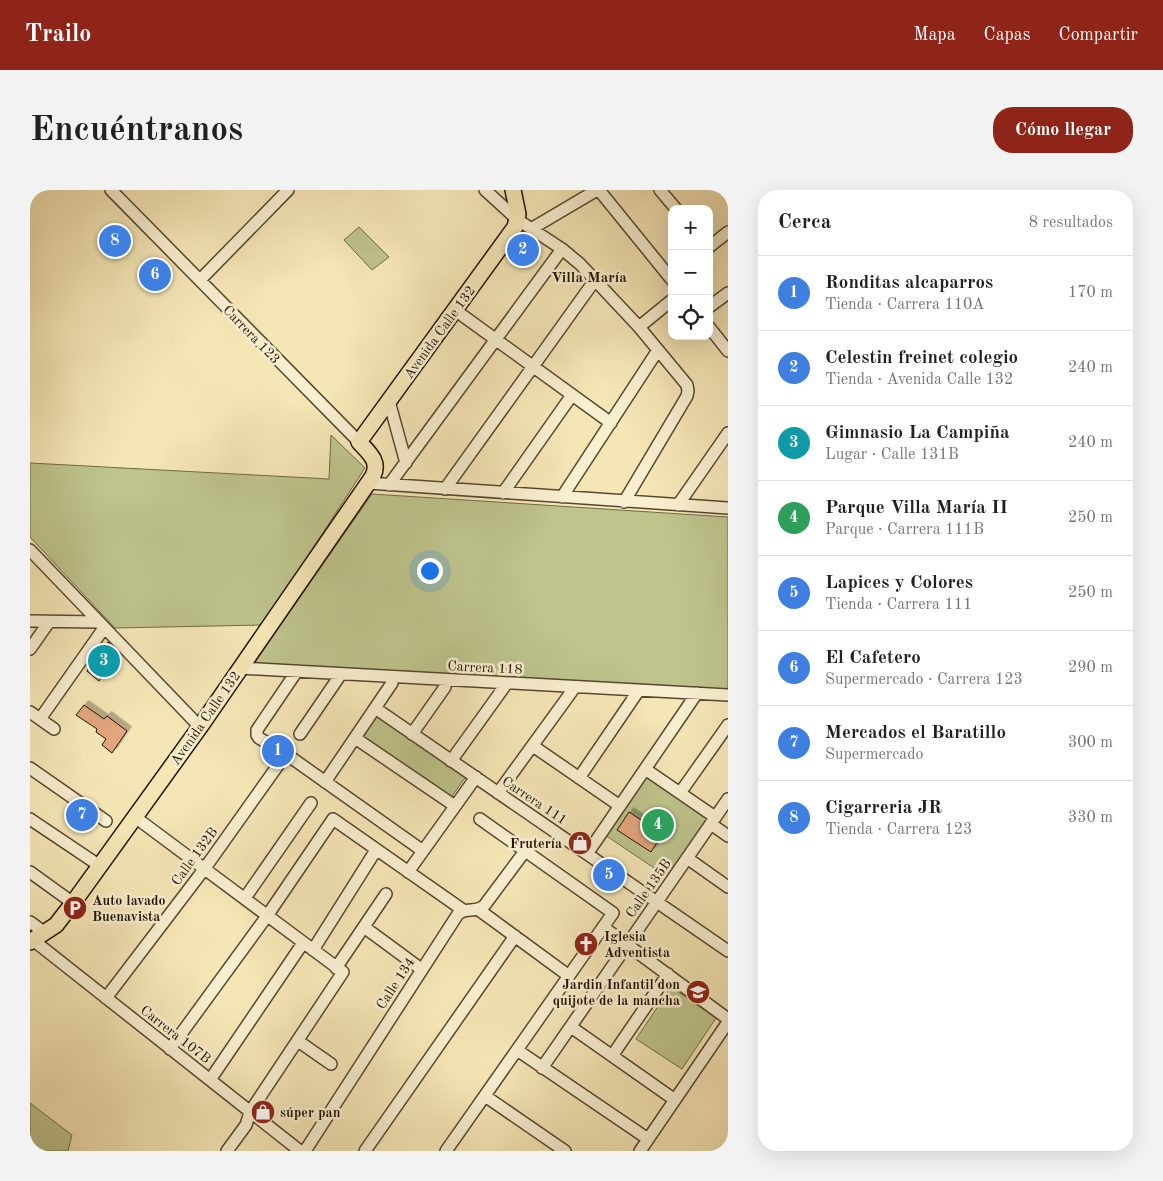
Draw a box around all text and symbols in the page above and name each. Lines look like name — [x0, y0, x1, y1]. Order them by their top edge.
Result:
text: Trailo — [25, 23, 91, 47]
text: Mapa — [913, 26, 956, 44]
text: Capas — [984, 26, 1031, 44]
text: Compartir — [1059, 26, 1138, 44]
button: Cómo llegar — [993, 107, 1133, 153]
text: Encuéntranos — [30, 113, 243, 148]
map controls — [668, 205, 713, 340]
button: + — [668, 205, 713, 250]
text: Cerca — [778, 212, 831, 233]
text: 8 resultados — [1029, 215, 1113, 231]
pin: 8 — [99, 222, 131, 260]
pin: 2 — [507, 231, 539, 269]
button: − — [668, 250, 713, 295]
pin: 6 — [139, 256, 171, 294]
district label: Villa María — [551, 271, 627, 286]
text: Ronditas alcaparros — [825, 274, 993, 293]
street label: Avenida Calle 132 — [402, 284, 478, 382]
text: 1 — [789, 285, 799, 301]
text: 170 m — [1068, 285, 1113, 301]
button: locate — [668, 295, 713, 340]
text: Tienda · Carrera 110A — [825, 297, 985, 313]
street label: Carrera 123 — [220, 303, 282, 367]
text: Celestin freinet colegio — [825, 349, 1018, 368]
text: 2 — [789, 360, 799, 376]
text: 240 m — [1068, 360, 1113, 376]
text: Tienda · Avenida Calle 132 — [825, 372, 1013, 388]
text: Gimnasio La Campiña — [825, 424, 1010, 443]
text: 3 — [789, 435, 799, 451]
text: 240 m — [1068, 435, 1113, 451]
text: Lugar · Calle 131B — [825, 447, 959, 463]
text: Parque Villa María II — [825, 499, 1008, 518]
text: 4 — [789, 510, 799, 526]
text: 250 m — [1068, 510, 1113, 526]
text: Parque · Carrera 111B — [825, 522, 984, 538]
your location — [417, 558, 443, 584]
text: Lapices y Colores — [825, 574, 973, 593]
text: 5 — [789, 585, 799, 601]
text: 250 m — [1068, 585, 1113, 601]
text: Tienda · Carrera 111 — [825, 597, 972, 613]
pin: 3 — [88, 642, 120, 680]
text: El Cafetero — [825, 649, 921, 668]
street label: Carrera 118 — [447, 659, 523, 677]
text: 6 — [789, 660, 799, 676]
text: 290 m — [1068, 660, 1113, 676]
street label: Avenida Calle 132 — [168, 669, 243, 768]
text: Supermercado · Carrera 123 — [825, 672, 1023, 688]
text: Mercados el Baratillo — [825, 724, 1006, 743]
pin: 1 — [262, 732, 294, 770]
text: 7 — [789, 735, 799, 751]
text: 300 m — [1068, 735, 1113, 751]
text: Supermercado — [825, 747, 923, 763]
street label: Carrera 111 — [499, 774, 570, 828]
pin: 7 — [66, 796, 98, 834]
text: Cigarreria JR — [825, 799, 942, 818]
pin: 4 — [642, 806, 674, 844]
text: 8 — [789, 810, 799, 826]
text: 330 m — [1068, 810, 1113, 826]
text: Tienda · Carrera 123 — [825, 822, 972, 838]
street label: Calle 132B — [169, 825, 221, 888]
shop icon: Frutería — [567, 830, 593, 856]
place label: Frutería — [510, 837, 562, 851]
pin: 5 — [593, 856, 625, 894]
street label: Calle 135B — [624, 857, 674, 921]
place label: Auto lavado Buenavista — [92, 894, 166, 924]
parking icon: Auto lavado Buenavista — [62, 895, 88, 921]
place label: Iglesia Adventista — [604, 930, 670, 960]
church icon: Iglesia Adventista — [573, 931, 599, 957]
street label: Calle 134 — [374, 955, 418, 1012]
place label: Jardin Infantil don quijote de la mancha — [553, 978, 680, 1008]
school or university icon: Jardin Infantil don quijote de la mancha — [685, 979, 711, 1005]
street label: Carrera 107B — [138, 1003, 213, 1066]
shop icon: súper pan — [250, 1099, 276, 1125]
place label: súper pan — [280, 1106, 341, 1120]

